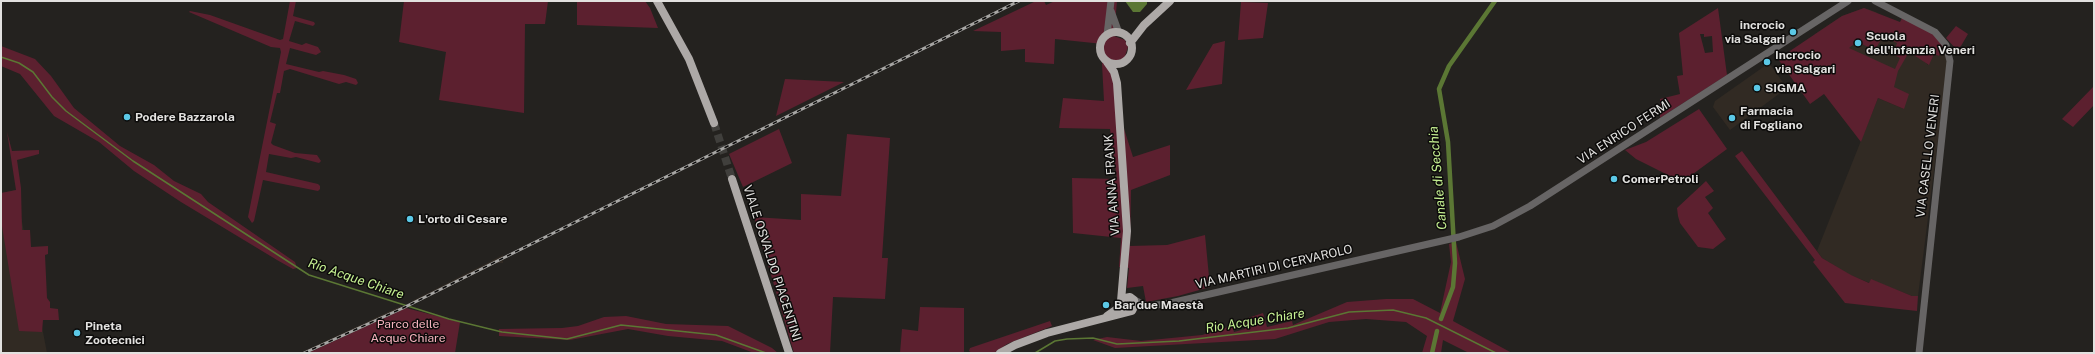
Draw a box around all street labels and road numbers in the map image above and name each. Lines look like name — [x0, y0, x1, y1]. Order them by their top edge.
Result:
street label: VIA CASELLO VENERI — [1913, 94, 1943, 218]
street label: VIA ENRICO FERMI — [1575, 97, 1673, 167]
street label: VIA ANNA FRANK — [1101, 134, 1123, 236]
street label: VIALE OSVALDO PIACENTINI — [740, 183, 804, 343]
street label: VIA MARTIRI DI CERVAROLO — [1194, 242, 1354, 292]

